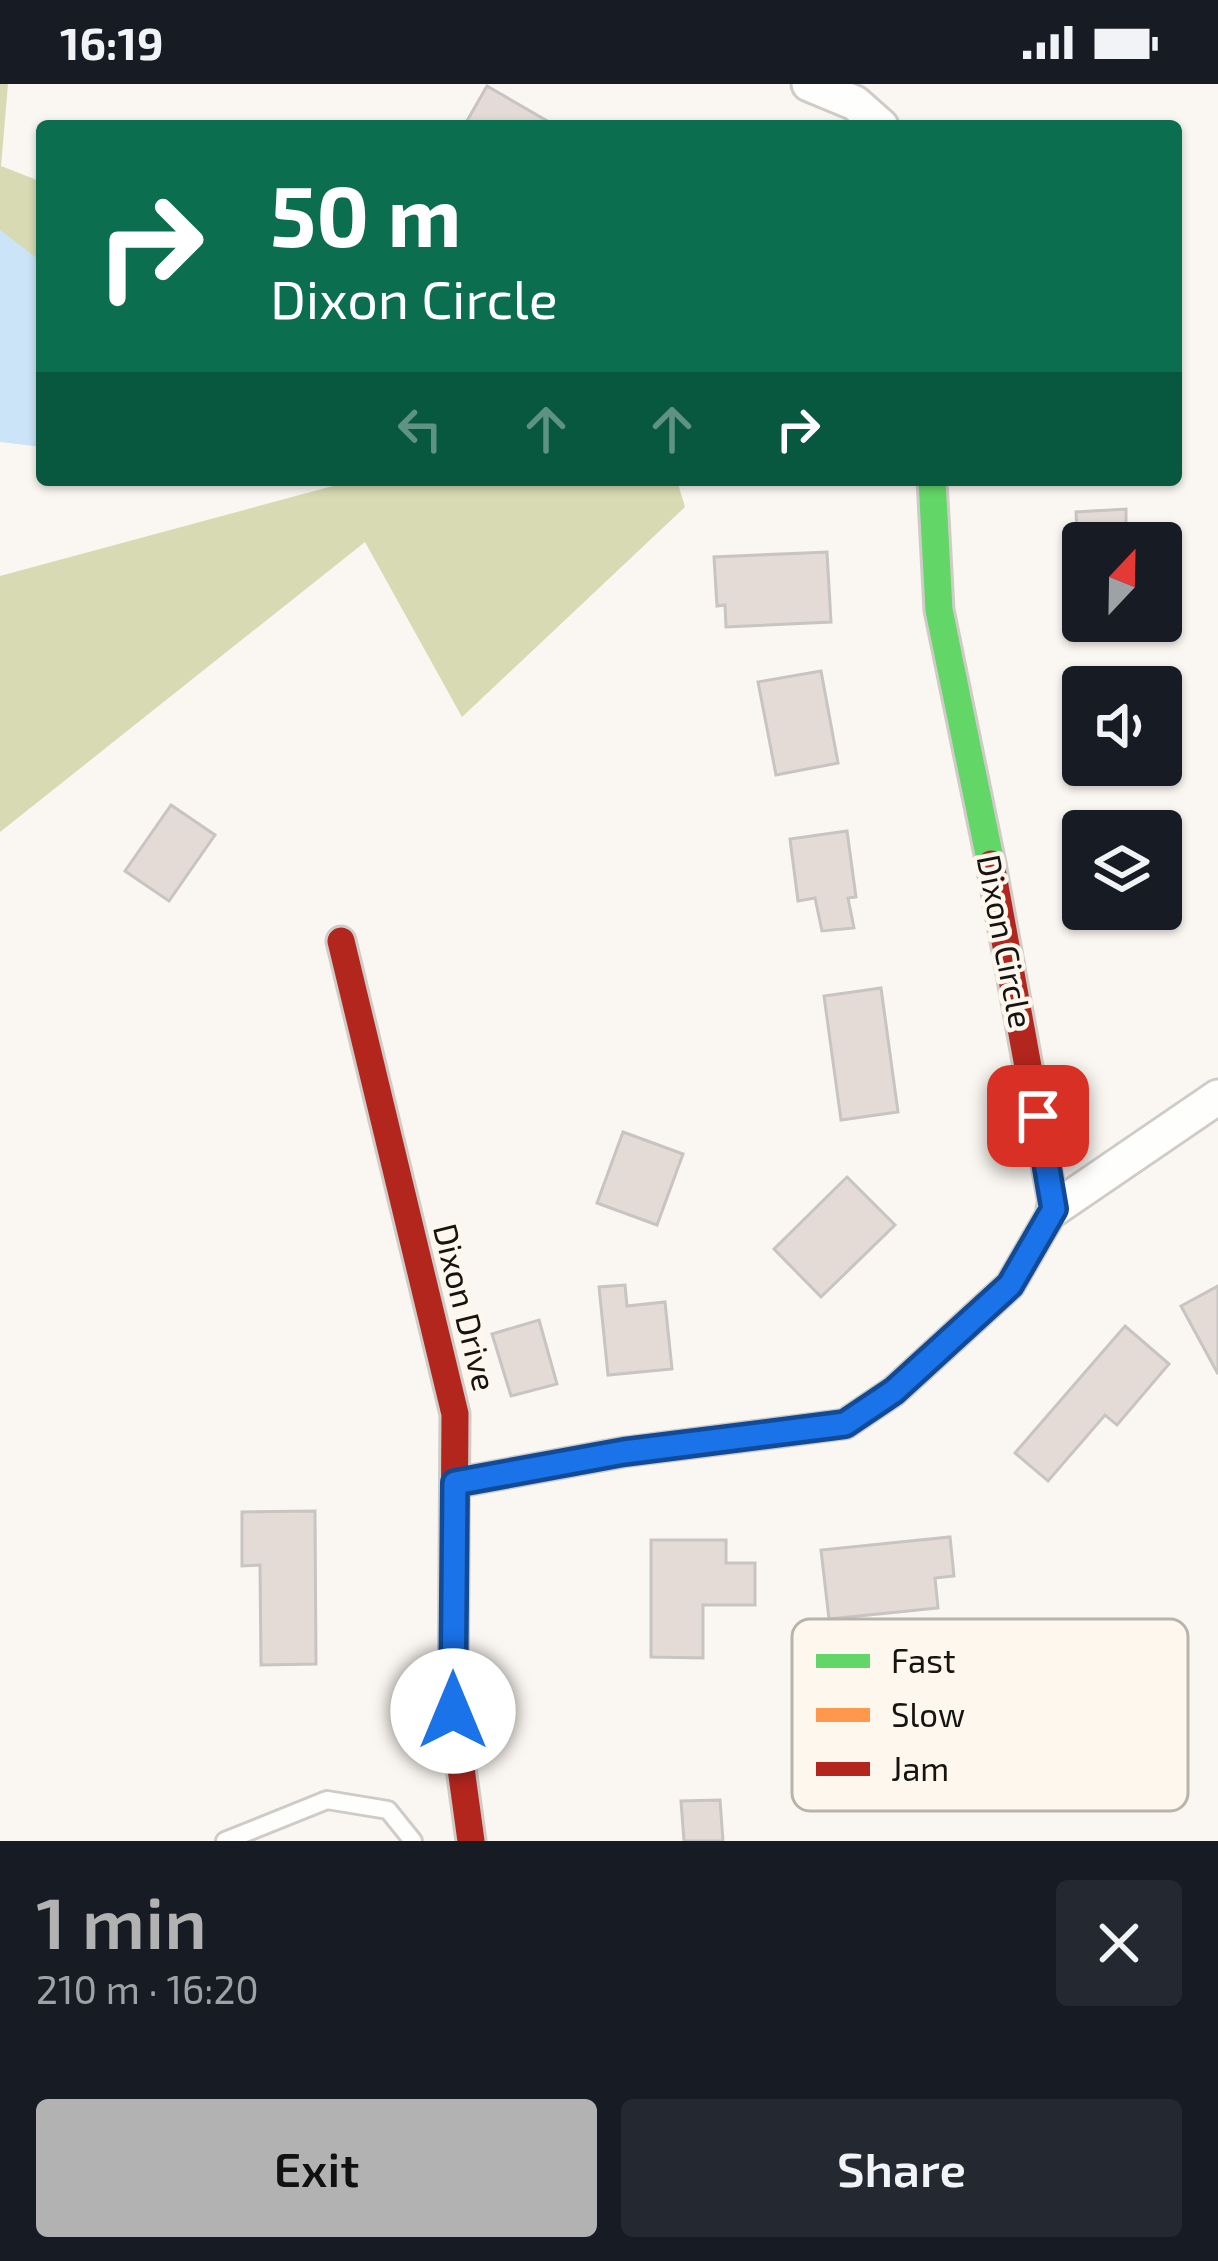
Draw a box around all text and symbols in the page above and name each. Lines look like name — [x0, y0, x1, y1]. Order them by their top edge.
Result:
text: 16:19 — [60, 15, 164, 69]
text: 50 m — [270, 163, 462, 264]
icon: right — [72, 168, 228, 324]
text: Dixon Circle — [270, 265, 558, 330]
icon: left — [387, 396, 453, 462]
icon: ahead — [513, 396, 579, 462]
icon: ahead — [639, 396, 705, 462]
icon: right — [765, 396, 831, 462]
north arrow — [1062, 522, 1182, 642]
map controls — [1062, 522, 1182, 930]
button: sound — [1062, 666, 1182, 786]
button: layers — [1062, 810, 1182, 930]
street label: Dixon Circle — [970, 851, 1042, 1031]
pin — [987, 1065, 1089, 1167]
icon: arrive — [1005, 1083, 1071, 1149]
street label: Dixon Drive — [426, 1219, 506, 1395]
legend — [792, 1619, 1188, 1811]
text: Fast — [891, 1640, 955, 1680]
position arrow — [390, 1648, 516, 1774]
text: Slow — [891, 1694, 965, 1734]
text: Jam — [891, 1748, 949, 1788]
text: 1 min — [36, 1877, 207, 1963]
button: close — [1056, 1880, 1182, 2006]
text: 210 m · 16:20 — [36, 1965, 259, 2012]
button: Exit — [36, 2099, 597, 2237]
button: Share — [621, 2099, 1182, 2237]

